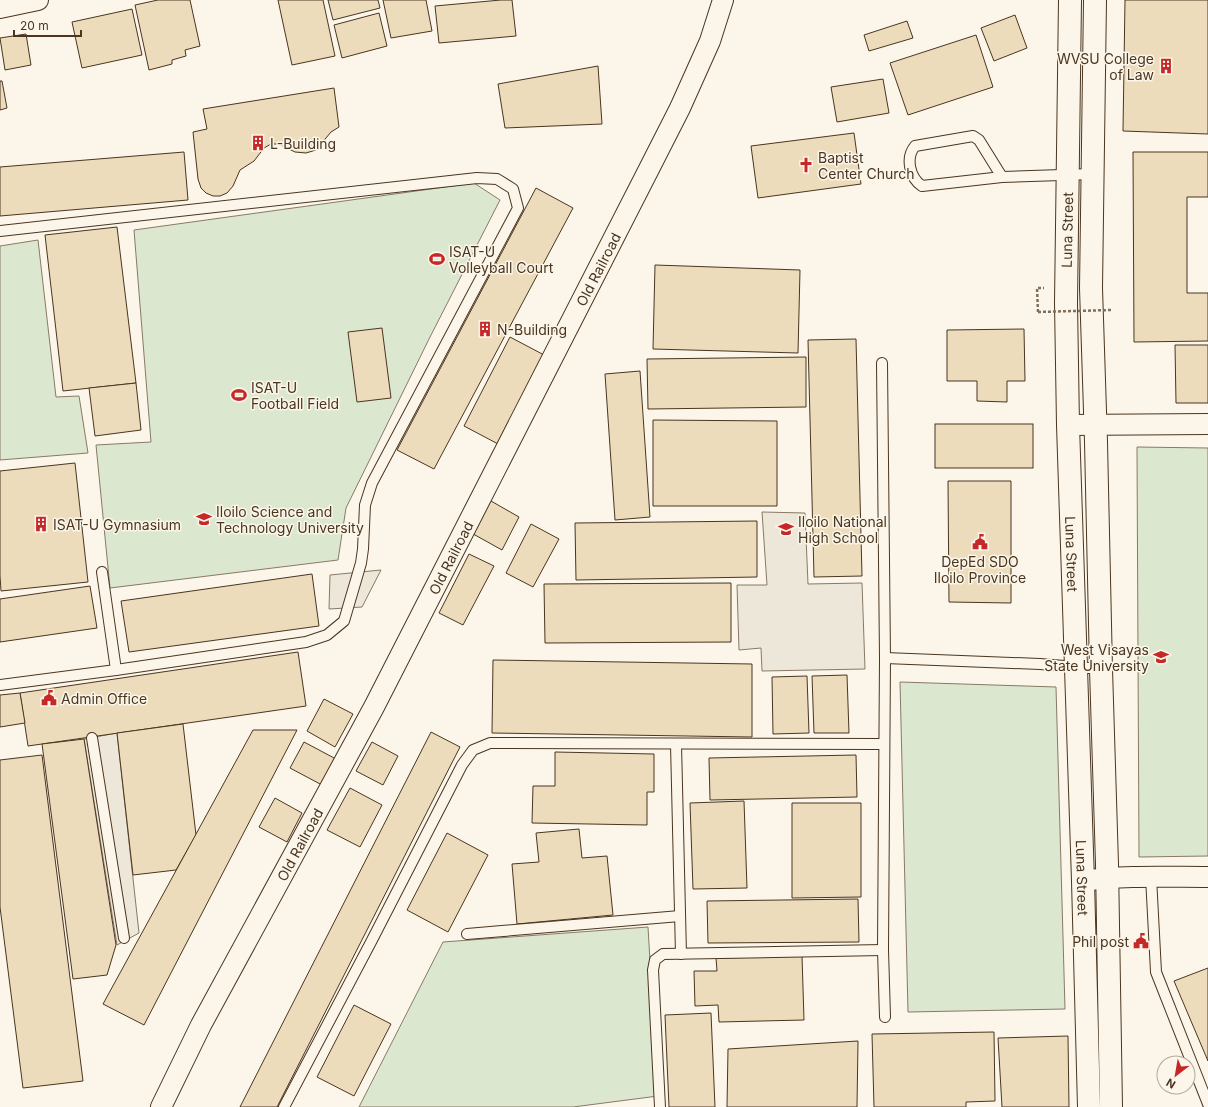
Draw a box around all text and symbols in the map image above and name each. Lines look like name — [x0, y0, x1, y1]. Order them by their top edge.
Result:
scale bar — [14, 12, 81, 38]
text: 20 m — [20, 18, 49, 33]
place label: WVSU College of Law — [1057, 50, 1154, 83]
building icon: WVSU College of Law — [1157, 57, 1175, 75]
building icon: L-Building — [249, 134, 267, 152]
place label: L-Building — [270, 135, 336, 152]
place label: Baptist Center Church — [818, 149, 915, 182]
church icon: Baptist Center Church — [797, 156, 815, 174]
street label: Luna Street — [1058, 192, 1076, 268]
street label: Old Railroad — [572, 230, 624, 309]
place label: ISAT-U Volleyball Court — [449, 243, 554, 276]
sports icon: ISAT-U Volleyball Court — [428, 250, 446, 268]
building icon: N-Building — [476, 320, 494, 338]
place label: N-Building — [497, 321, 567, 338]
place label: ISAT-U Football Field — [251, 379, 339, 412]
sports icon: ISAT-U Football Field — [230, 386, 248, 404]
place label: Iloilo Science and Technology University — [216, 503, 364, 536]
school or university icon: Iloilo Science and Technology University — [195, 510, 213, 528]
place label: Iloilo National High School — [798, 513, 887, 546]
building icon: ISAT-U Gymnasium — [32, 515, 50, 533]
place label: ISAT-U Gymnasium — [53, 516, 181, 533]
street label: Luna Street — [1062, 516, 1082, 592]
street label: Old Railroad — [425, 518, 476, 597]
school or university icon: Iloilo National High School — [777, 520, 795, 538]
public building icon: DepEd SDO Iloilo Province — [971, 533, 989, 551]
place label: DepEd SDO Iloilo Province — [934, 553, 1026, 586]
place label: West Visayas State University — [1044, 641, 1149, 674]
school or university icon: West Visayas State University — [1152, 648, 1170, 666]
public building icon: Admin Office — [40, 689, 58, 707]
place label: Admin Office — [61, 690, 147, 707]
street label: Old Railroad — [273, 805, 326, 884]
street label: Luna Street — [1073, 840, 1092, 916]
public building icon: Phil post — [1132, 932, 1150, 950]
place label: Phil post — [1072, 933, 1129, 950]
north arrow — [1156, 1055, 1196, 1095]
text: N — [1164, 1075, 1178, 1092]

